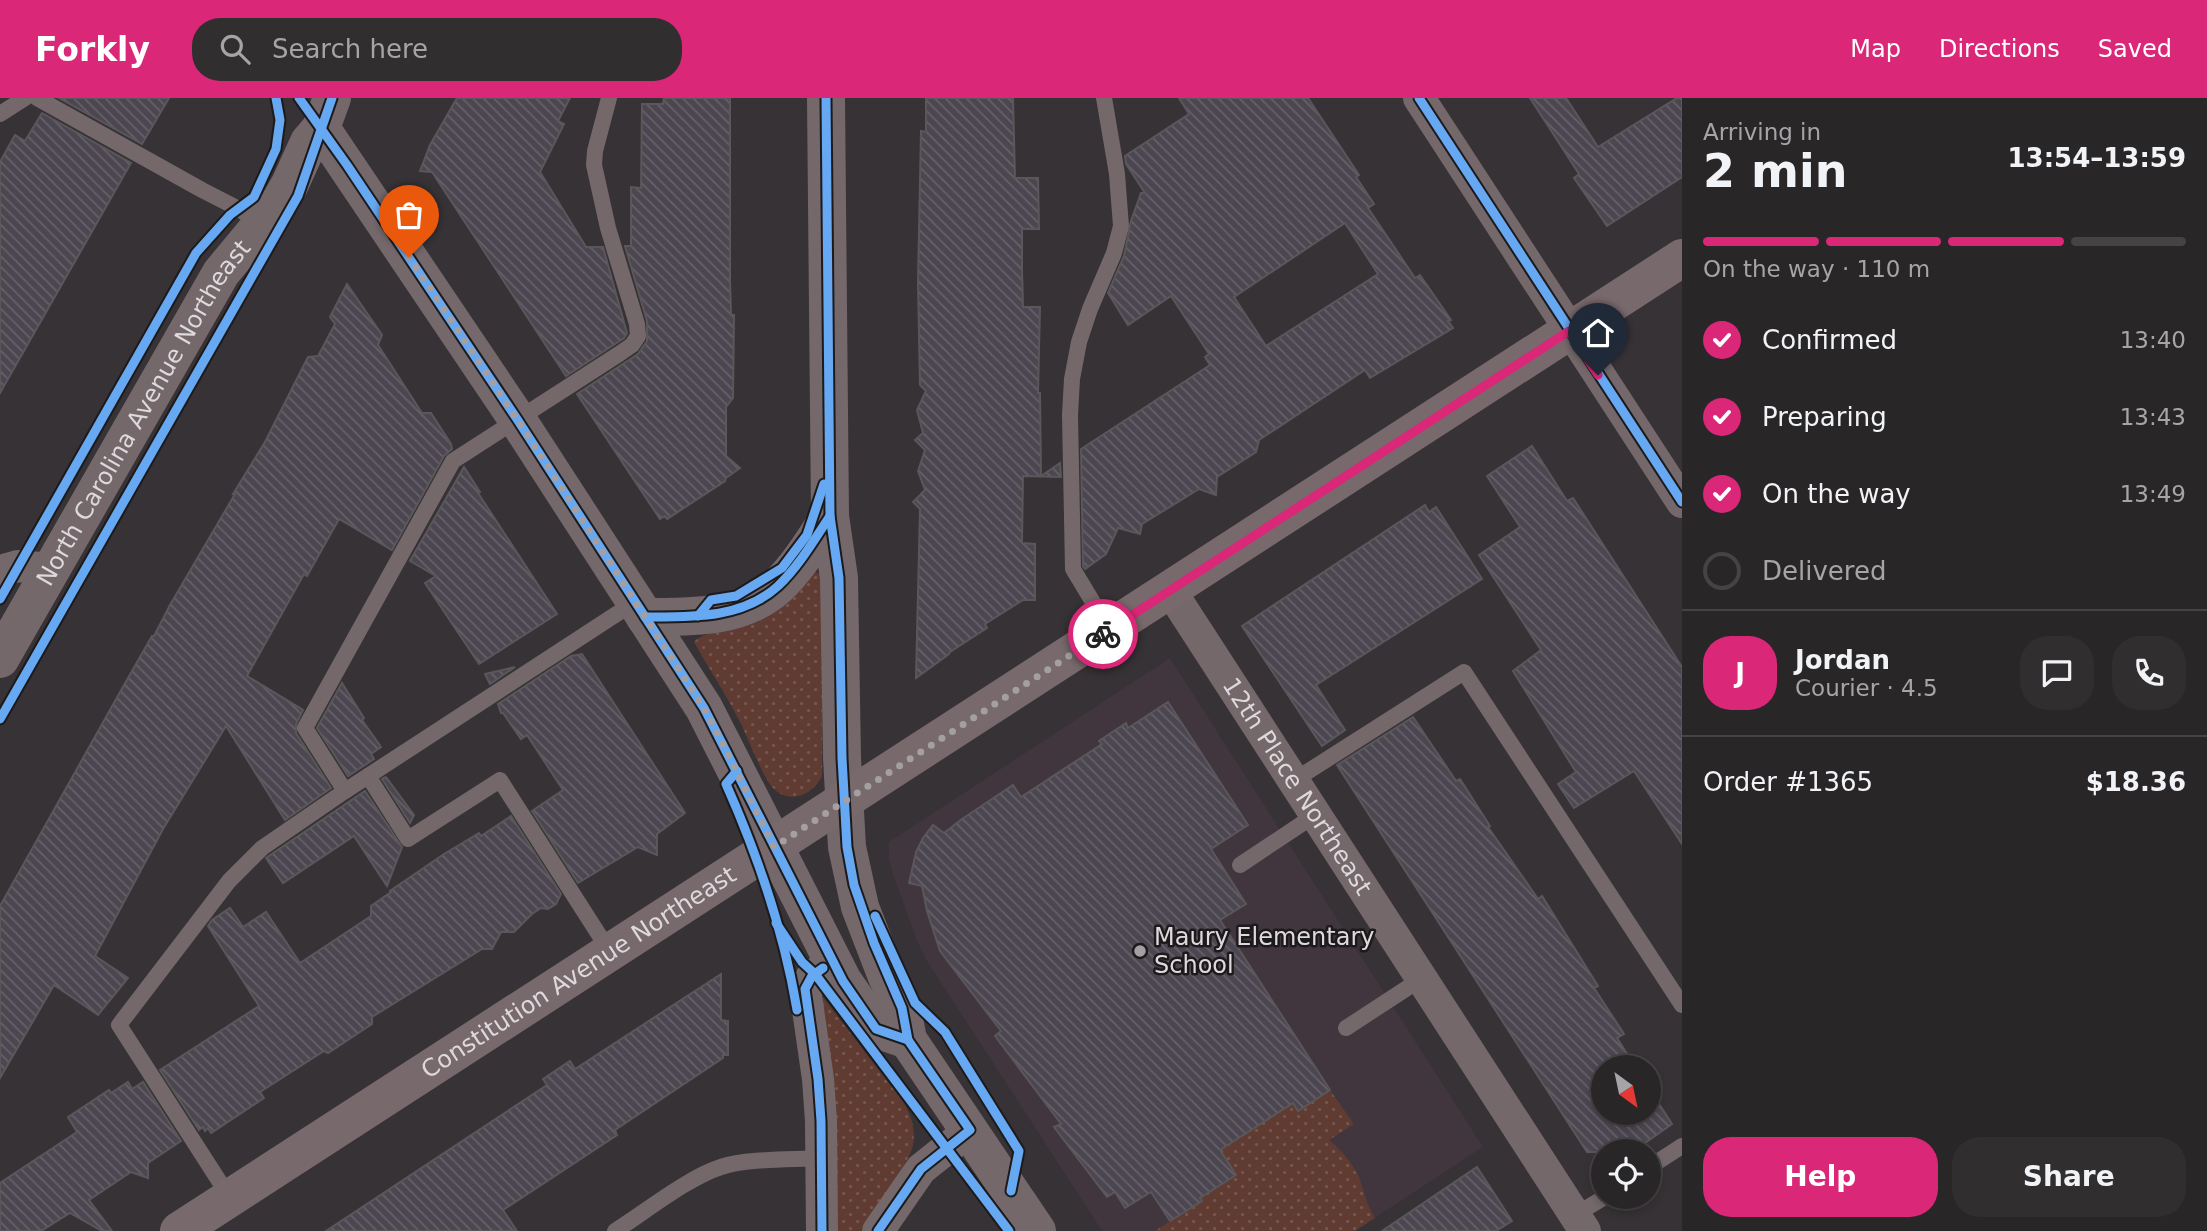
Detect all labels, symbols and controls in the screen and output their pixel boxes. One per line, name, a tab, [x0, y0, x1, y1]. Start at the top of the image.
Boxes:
search box	[192, 18, 682, 81]
text: Forkly	[35, 30, 150, 69]
icon: search	[216, 30, 254, 68]
text: Search here	[272, 34, 428, 64]
text: Map	[1850, 35, 1901, 63]
text: Directions	[1939, 35, 2060, 63]
text: Saved	[2098, 35, 2172, 63]
text: Arriving in	[1703, 119, 1821, 145]
text: 13:54–13:59	[2007, 143, 2186, 173]
text: 2 min	[1703, 144, 1847, 198]
pin	[379, 185, 439, 257]
icon: bag	[390, 196, 428, 234]
street label: North Carolina Avenue Northeast	[31, 234, 256, 591]
text: On the way · 110 m	[1703, 256, 1930, 282]
pin	[1568, 303, 1628, 375]
icon: home	[1579, 314, 1617, 352]
icon: check	[1703, 321, 1741, 359]
text: Confirmed	[1762, 325, 1897, 355]
text: 13:40	[2120, 327, 2186, 353]
icon: check	[1703, 398, 1741, 436]
text: Preparing	[1762, 402, 1887, 432]
text: 13:43	[2120, 404, 2186, 430]
icon: check	[1703, 475, 1741, 513]
text: On the way	[1762, 479, 1911, 509]
text: 13:49	[2120, 481, 2186, 507]
text: Delivered	[1762, 556, 1886, 586]
courier	[1068, 599, 1138, 669]
icon: bike	[1084, 615, 1122, 653]
button: chat	[2020, 636, 2094, 710]
button: phone	[2112, 636, 2186, 710]
text: Jordan	[1795, 645, 1890, 675]
text: J	[1735, 658, 1745, 688]
street label: 12th Place Northeast	[1217, 673, 1378, 900]
text: Courier · 4.5	[1795, 675, 1938, 701]
text: Order #1365	[1703, 767, 1873, 797]
text: $18.36	[2086, 767, 2186, 797]
street label: Constitution Avenue Northeast	[416, 860, 741, 1084]
place label: Maury Elementary School	[1154, 923, 1374, 979]
marker: Maury Elementary School	[1132, 943, 1148, 959]
north arrow	[1591, 1055, 1661, 1125]
map controls	[1591, 1055, 1661, 1209]
button: Help	[1703, 1137, 1938, 1217]
button: Share	[1952, 1137, 2186, 1217]
button: locate	[1591, 1139, 1661, 1209]

